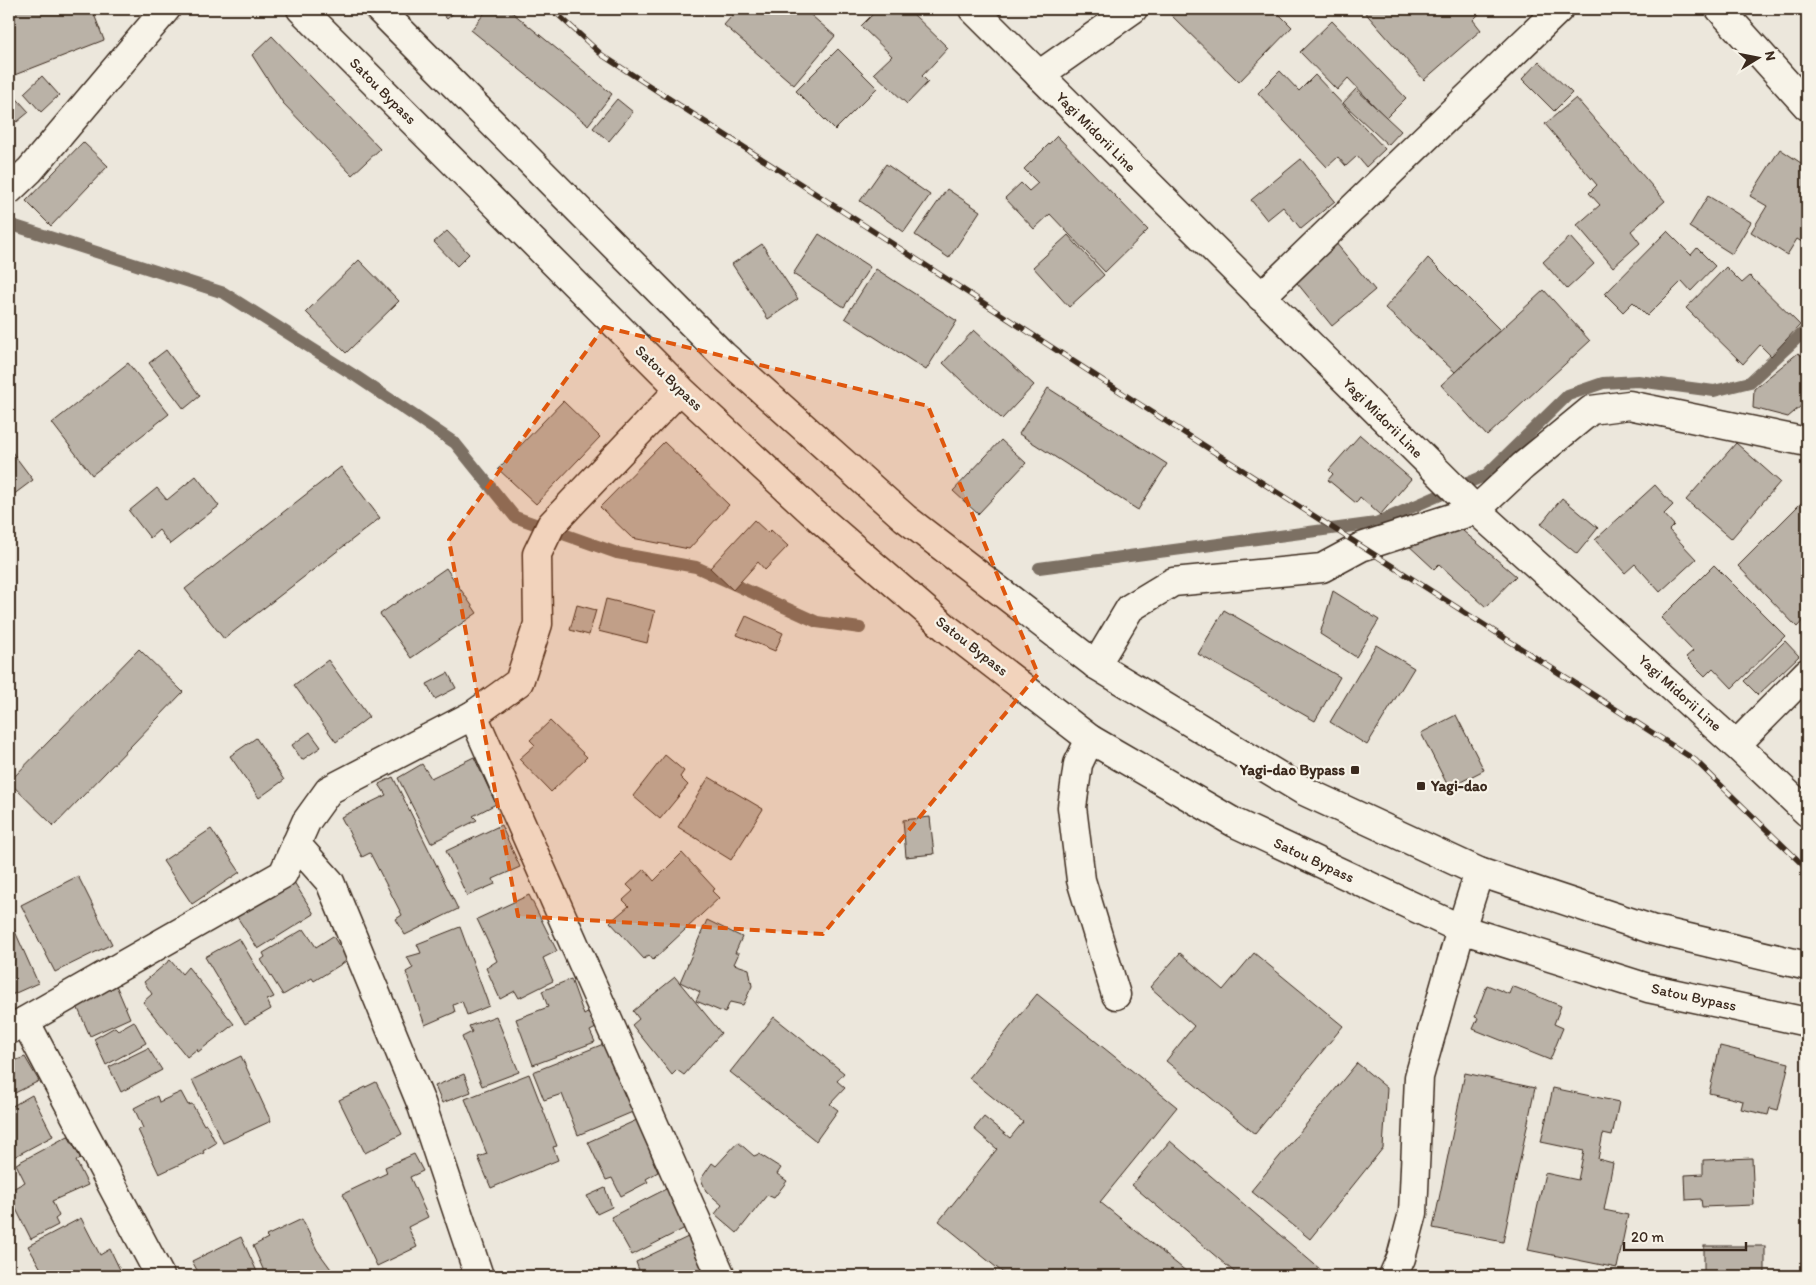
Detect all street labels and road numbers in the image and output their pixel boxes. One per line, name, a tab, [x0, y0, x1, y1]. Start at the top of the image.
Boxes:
street label: Satou Bypass	[346, 54, 420, 128]
street label: Yagi Midorii Line	[1052, 88, 1140, 176]
street label: Satou Bypass	[632, 341, 707, 415]
street label: Yagi Midorii Line	[1339, 374, 1427, 462]
street label: Satou Bypass	[932, 612, 1012, 680]
street label: Yagi Midorii Line	[1635, 651, 1725, 735]
street label: Satou Bypass	[1271, 834, 1357, 887]
street label: Satou Bypass	[1650, 979, 1739, 1015]

